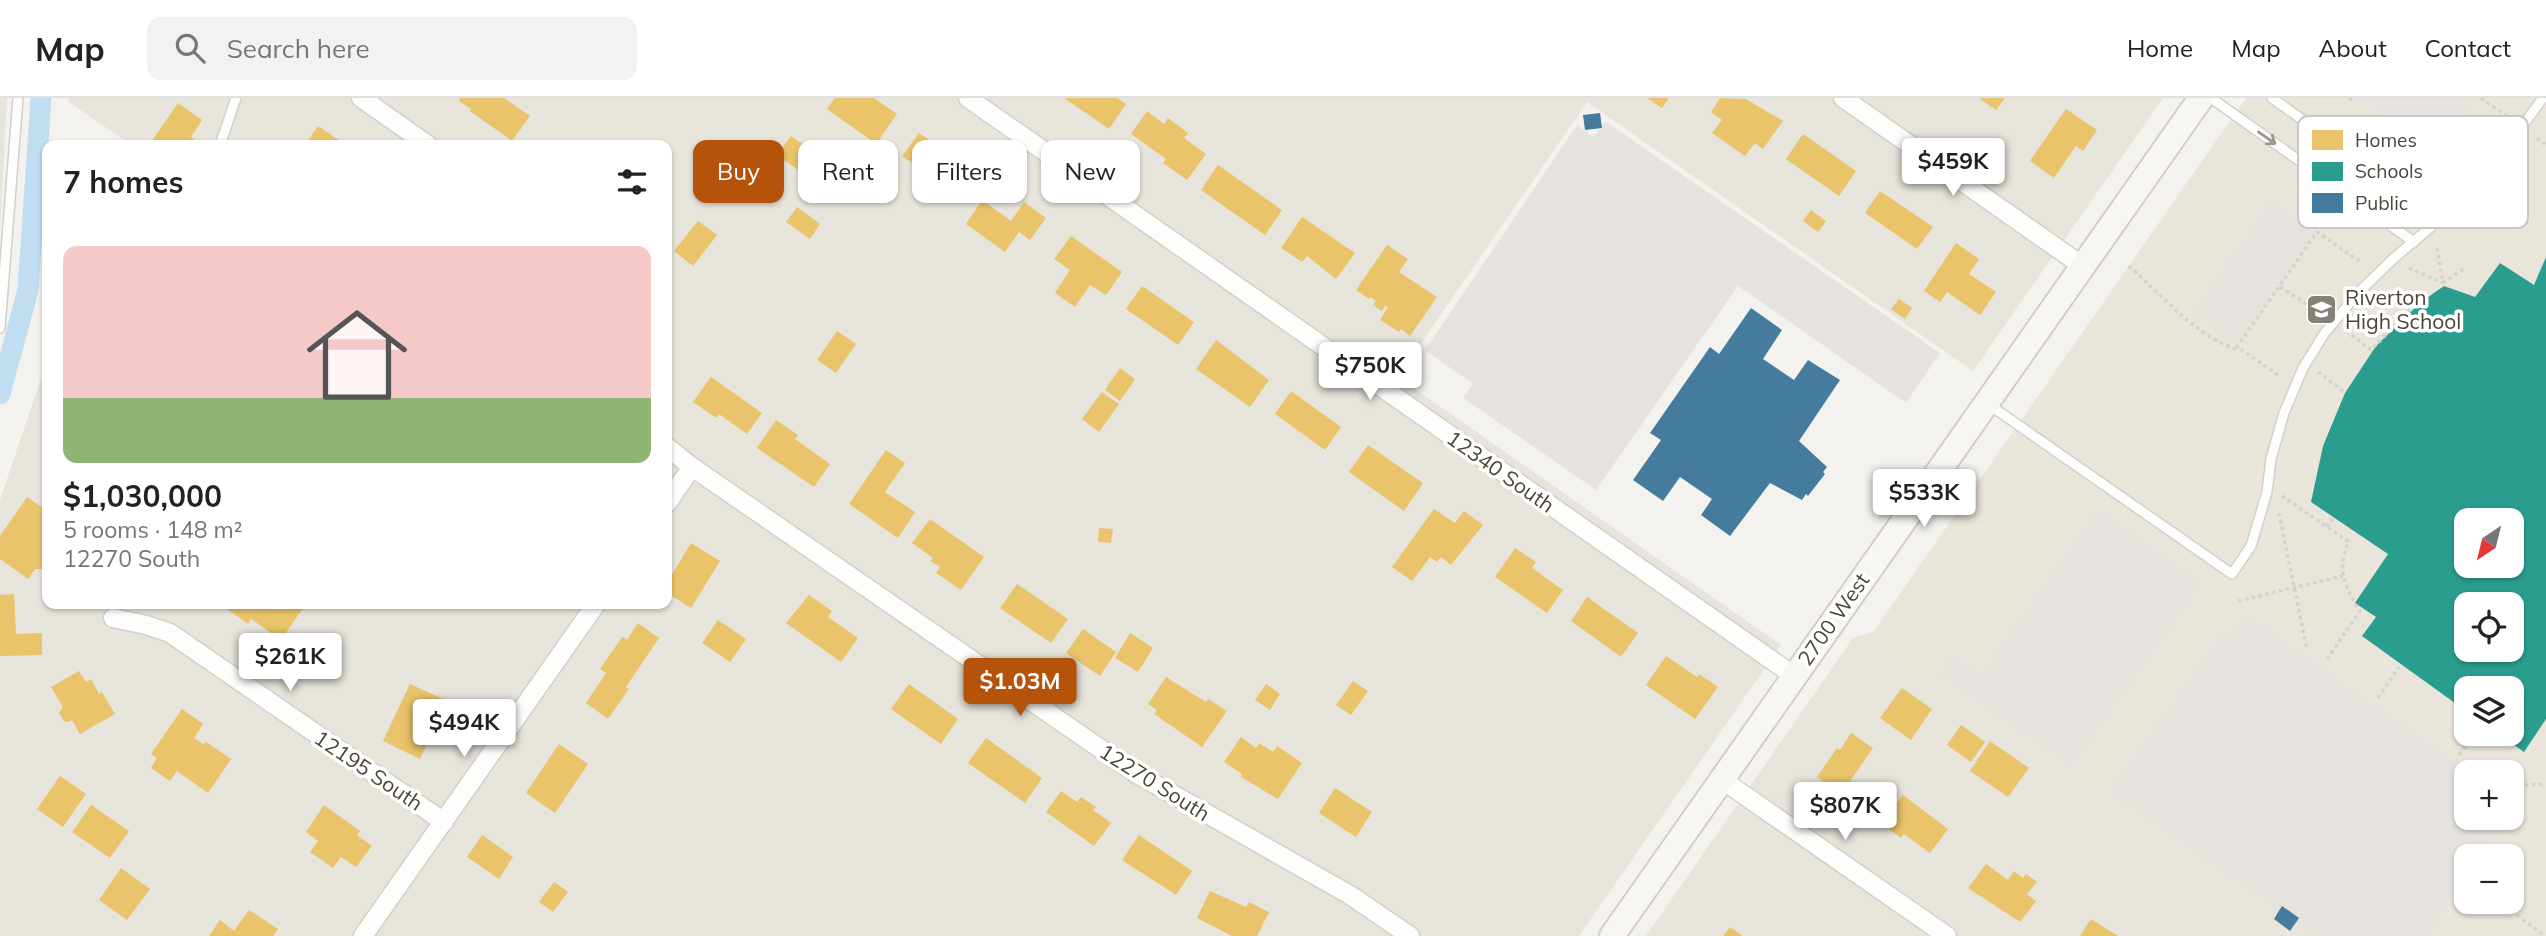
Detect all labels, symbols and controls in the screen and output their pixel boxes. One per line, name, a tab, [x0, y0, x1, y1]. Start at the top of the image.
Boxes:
search box	[147, 17, 637, 80]
text: Map	[35, 28, 105, 69]
icon: search	[171, 29, 209, 67]
text: Search here	[227, 32, 370, 65]
text: Home	[2127, 33, 2193, 63]
text: Map	[2231, 33, 2281, 63]
text: About	[2319, 33, 2387, 63]
text: Contact	[2425, 33, 2511, 63]
legend	[2298, 116, 2528, 228]
text: Homes	[2355, 128, 2417, 152]
one-way arrow	[2257, 130, 2276, 145]
pin: $459K	[1904, 139, 2002, 198]
chip: Buy	[693, 140, 784, 203]
chip: Rent	[798, 140, 898, 203]
chip: Filters	[912, 140, 1027, 203]
chip: New	[1041, 140, 1140, 203]
text: $459K	[1918, 146, 1988, 175]
text: Schools	[2355, 159, 2423, 183]
text: 7 homes	[63, 163, 184, 201]
icon: filters	[613, 163, 651, 201]
text: Public	[2355, 191, 2408, 215]
place label: Riverton High School	[2345, 284, 2461, 334]
icon: home	[294, 292, 420, 418]
school or university icon: Riverton High School	[2305, 292, 2339, 326]
pin: $750K	[1321, 342, 1419, 402]
text: $750K	[1335, 350, 1405, 379]
street label: 12340 South	[1442, 424, 1560, 518]
pin: $533K	[1875, 470, 1973, 529]
text: $1,030,000	[63, 477, 222, 515]
text: $533K	[1889, 477, 1959, 506]
north arrow	[2454, 508, 2524, 578]
map controls	[2454, 508, 2524, 914]
text: 5 rooms · 148 m²	[63, 515, 243, 544]
text: 12270 South	[63, 544, 200, 573]
street label: 2700 West	[1792, 568, 1874, 670]
button: locate	[2454, 592, 2524, 662]
pin: $261K	[241, 634, 339, 693]
text: $261K	[255, 641, 325, 670]
pin: $1.03M	[963, 658, 1077, 718]
text: $1.03M	[980, 666, 1060, 695]
button: layers	[2454, 676, 2524, 746]
pin: $494K	[415, 700, 513, 759]
text: $494K	[429, 707, 499, 736]
street label: 12195 South	[310, 724, 428, 816]
street label: 12270 South	[1095, 738, 1215, 826]
button: +	[2454, 760, 2524, 830]
pin: $807K	[1796, 782, 1894, 842]
text: $807K	[1810, 790, 1880, 819]
button: −	[2454, 844, 2524, 914]

